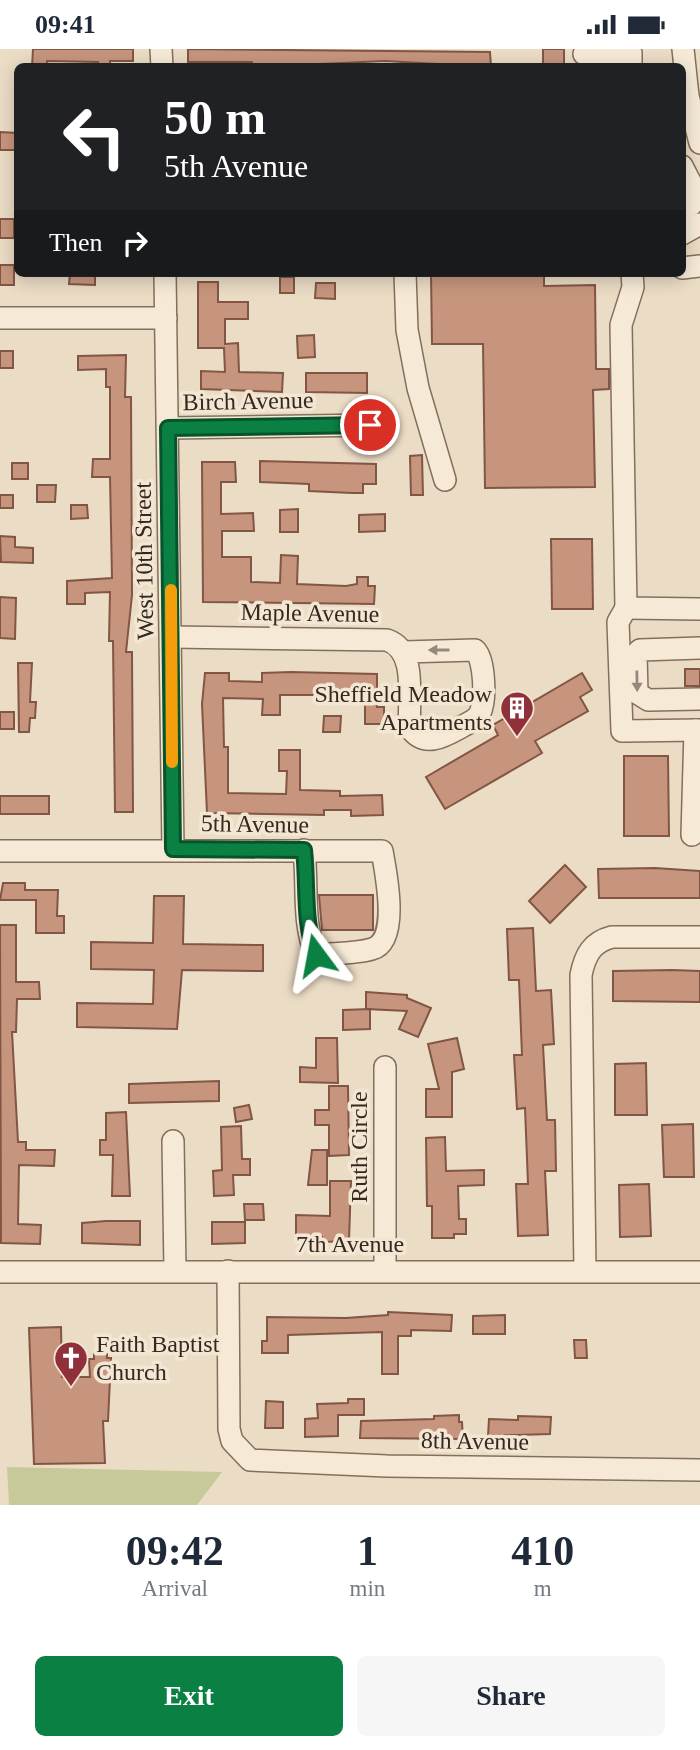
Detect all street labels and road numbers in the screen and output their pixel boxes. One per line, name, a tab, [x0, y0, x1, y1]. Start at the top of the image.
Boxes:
street label: Birch Avenue	[182, 387, 314, 415]
street label: West 10th Street	[130, 481, 158, 640]
street label: Maple Avenue	[240, 599, 380, 627]
street label: 5th Avenue	[201, 810, 309, 838]
street label: Ruth Circle	[346, 1091, 372, 1203]
street label: 7th Avenue	[296, 1231, 404, 1257]
street label: 8th Avenue	[421, 1427, 529, 1455]

